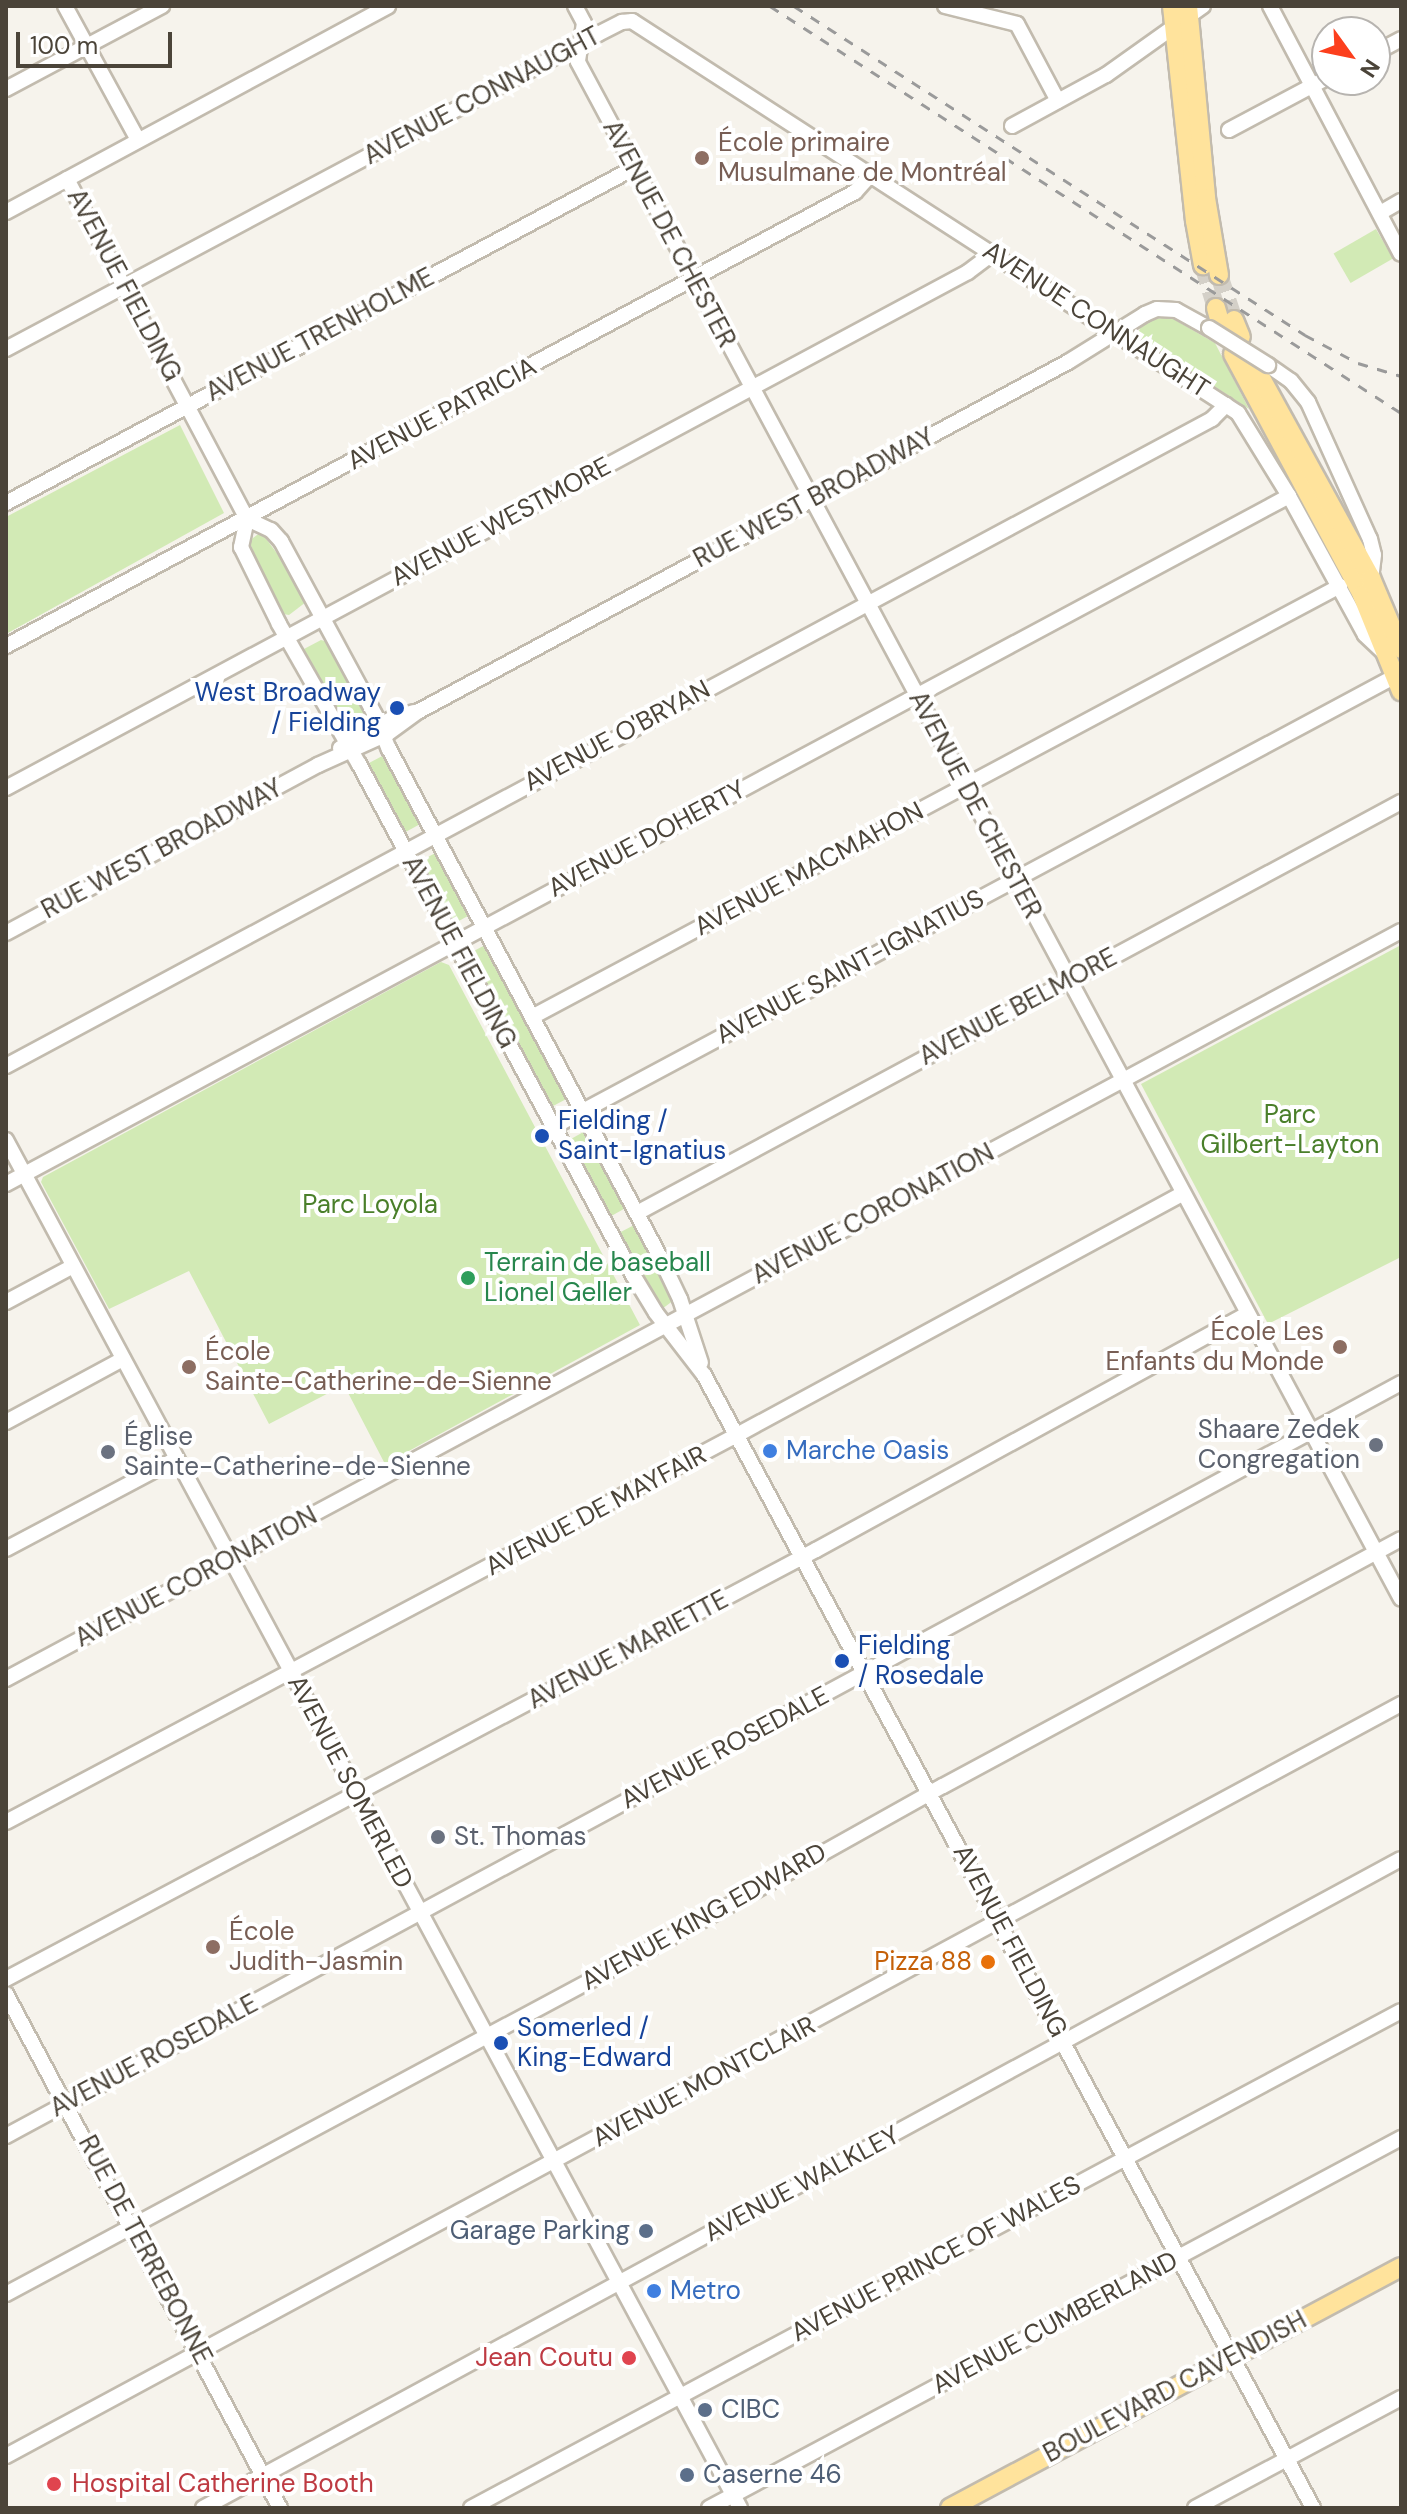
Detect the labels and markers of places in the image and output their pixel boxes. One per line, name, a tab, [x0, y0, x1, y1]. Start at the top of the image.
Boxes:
place label: École primaire Musulmane de Montréal	[718, 127, 1007, 188]
marker: École primaire Musulmane de Montréal	[693, 149, 711, 167]
place label: West Broadway / Fielding	[195, 677, 381, 738]
marker: West Broadway / Fielding	[388, 699, 406, 717]
place label: Fielding / Saint-Ignatius	[558, 1105, 726, 1166]
marker: Fielding / Saint-Ignatius	[533, 1127, 551, 1145]
place label: Terrain de baseball Lionel Geller	[484, 1247, 711, 1308]
marker: Terrain de baseball Lionel Geller	[459, 1269, 477, 1287]
place label: École Les Enfants du Monde	[1105, 1316, 1324, 1378]
place label: École Sainte-Catherine-de-Sienne	[205, 1336, 552, 1398]
marker: École Les Enfants du Monde	[1331, 1338, 1349, 1356]
marker: École Sainte-Catherine-de-Sienne	[180, 1358, 198, 1376]
place label: Shaare Zedek Congregation	[1198, 1414, 1360, 1476]
place label: Église Sainte-Catherine-de-Sienne	[124, 1421, 471, 1482]
place label: Marche Oasis	[786, 1435, 949, 1467]
marker: Shaare Zedek Congregation	[1367, 1436, 1385, 1454]
marker: Marche Oasis	[761, 1442, 779, 1460]
marker: Église Sainte-Catherine-de-Sienne	[99, 1443, 117, 1461]
place label: Fielding / Rosedale	[858, 1630, 984, 1692]
marker: Fielding / Rosedale	[833, 1652, 851, 1670]
place label: St. Thomas	[454, 1821, 587, 1853]
marker: St. Thomas	[429, 1828, 447, 1846]
place label: École Judith-Jasmin	[229, 1916, 403, 1978]
marker: École Judith-Jasmin	[204, 1938, 222, 1956]
place label: Pizza 88	[874, 1946, 972, 1978]
marker: Pizza 88	[979, 1953, 997, 1971]
place label: Somerled / King-Edward	[517, 2012, 672, 2074]
marker: Somerled / King-Edward	[492, 2034, 510, 2052]
place label: Garage Parking	[450, 2215, 630, 2247]
marker: Garage Parking	[637, 2222, 655, 2240]
place label: Metro	[670, 2275, 741, 2307]
marker: Metro	[645, 2282, 663, 2300]
place label: Jean Coutu	[475, 2342, 613, 2374]
marker: Jean Coutu	[620, 2349, 638, 2367]
place label: CIBC	[721, 2394, 780, 2426]
marker: CIBC	[696, 2401, 714, 2419]
place label: Caserne 46	[703, 2459, 842, 2491]
marker: Caserne 46	[678, 2466, 696, 2484]
place label: Hospital Catherine Booth	[72, 2468, 374, 2500]
marker: Hospital Catherine Booth	[43, 2473, 65, 2495]

